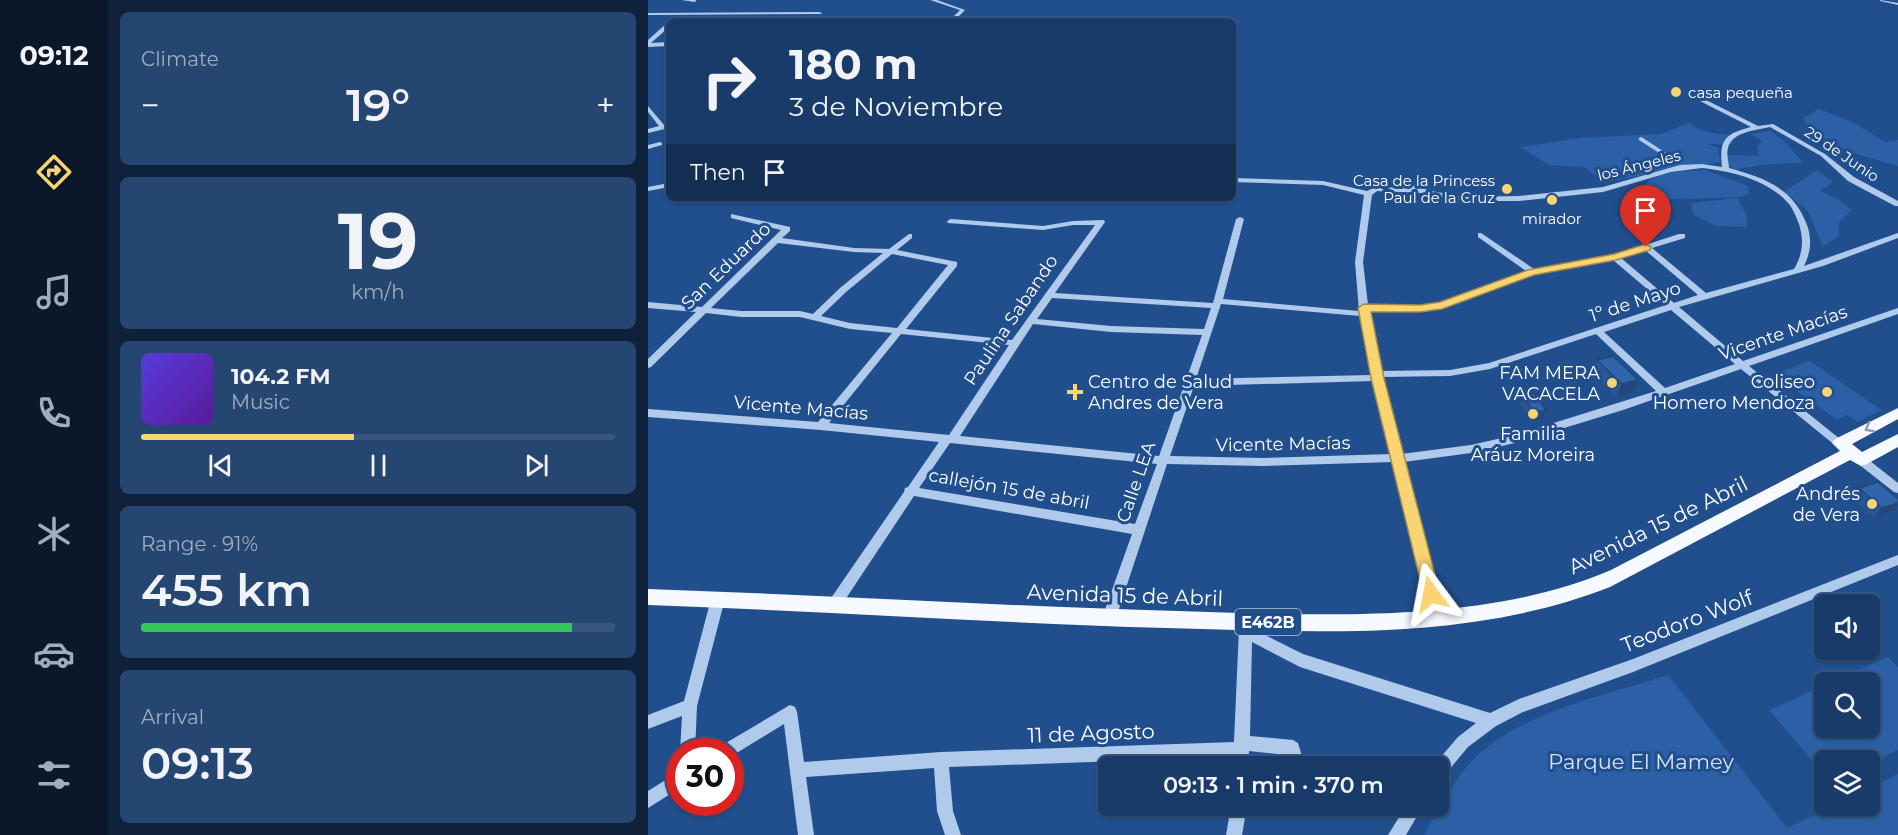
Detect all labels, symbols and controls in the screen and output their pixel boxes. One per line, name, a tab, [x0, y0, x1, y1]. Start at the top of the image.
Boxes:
text: 180 m	[789, 38, 918, 90]
text: 09:12	[19, 39, 89, 72]
icon: right	[690, 42, 768, 120]
text: Climate	[141, 47, 219, 71]
text: 19°	[346, 77, 410, 132]
place label: casa pequeña	[1688, 83, 1793, 102]
text: −	[141, 85, 160, 125]
text: +	[596, 85, 615, 125]
marker: casa pequeña	[1669, 85, 1683, 99]
text: 3 de Noviembre	[789, 90, 1003, 123]
street label: 29 de Junio	[1801, 122, 1883, 186]
street label: los Ángeles	[1595, 145, 1683, 185]
icon: directions	[33, 151, 75, 193]
icon: arrive	[758, 156, 791, 189]
text: Then	[690, 159, 746, 186]
place label: Casa de la Princess Paul de la Cruz	[1353, 171, 1495, 207]
marker: Casa de la Princess Paul de la Cruz	[1500, 182, 1514, 196]
pin	[1620, 185, 1671, 247]
text: 19	[338, 193, 418, 289]
marker: mirador	[1545, 193, 1559, 207]
icon: arrive	[1629, 194, 1662, 227]
place label: mirador	[1522, 209, 1582, 228]
street label: San Eduardo	[677, 218, 775, 314]
street label: Paulina Sabando	[959, 251, 1063, 389]
icon: music	[33, 271, 75, 313]
street label: 1º de Mayo	[1587, 277, 1683, 327]
text: km/h	[351, 280, 405, 304]
street label: Vicente Macías	[1716, 301, 1850, 365]
place label: FAM MERA VACACELA	[1499, 362, 1600, 405]
text: 104.2 FM	[231, 363, 330, 390]
place label: Centro de Salud Andres de Vera	[1088, 371, 1232, 414]
place label: Coliseo Homero Mendoza	[1653, 371, 1815, 414]
marker: FAM MERA VACACELA	[1605, 376, 1619, 390]
marker: Centro de Salud Andres de Vera	[1066, 383, 1084, 401]
marker: Coliseo Homero Mendoza	[1820, 385, 1834, 399]
text: Music	[231, 390, 290, 414]
street label: Vicente Macías	[733, 391, 869, 425]
icon: phone	[33, 392, 75, 434]
marker: Familia Aráuz Moreira	[1526, 407, 1540, 421]
one-way arrow	[1865, 421, 1876, 432]
place label: Familia Aráuz Moreira	[1471, 423, 1595, 466]
street label: Vicente Macías	[1215, 432, 1351, 456]
street label: Calle LEA	[1112, 439, 1160, 525]
icon: previous	[204, 449, 237, 482]
icon: pause	[362, 449, 395, 482]
icon: next	[520, 449, 553, 482]
street label: callejón 15 de abril	[927, 464, 1091, 514]
street label: Avenida 15 de Abril	[1564, 471, 1752, 579]
place label: Andrés de Vera	[1793, 483, 1860, 526]
marker: Andrés de Vera	[1865, 497, 1879, 511]
icon: climate	[33, 513, 75, 555]
text: Range · 91%	[141, 532, 258, 556]
text: 455 km	[141, 562, 312, 617]
position arrow	[1399, 562, 1463, 626]
street label: Avenida 15 de Abril	[1026, 579, 1224, 611]
street label: Teodoro Wolf	[1618, 584, 1757, 658]
map controls	[1814, 594, 1880, 816]
button: sound	[1814, 594, 1880, 660]
road number: E462B	[1235, 609, 1301, 635]
icon: car	[33, 633, 75, 675]
button: search	[1814, 672, 1880, 738]
text: Arrival	[141, 705, 204, 729]
street label: 11 de Agosto	[1027, 718, 1155, 748]
text: 09:13	[141, 735, 254, 790]
speed limit sign: 30	[666, 738, 744, 816]
park label: Parque El Mamey	[1548, 749, 1734, 774]
button: layers	[1814, 750, 1880, 816]
icon: filters	[33, 754, 75, 796]
text: 09:13 · 1 min · 370 m	[1163, 772, 1384, 799]

